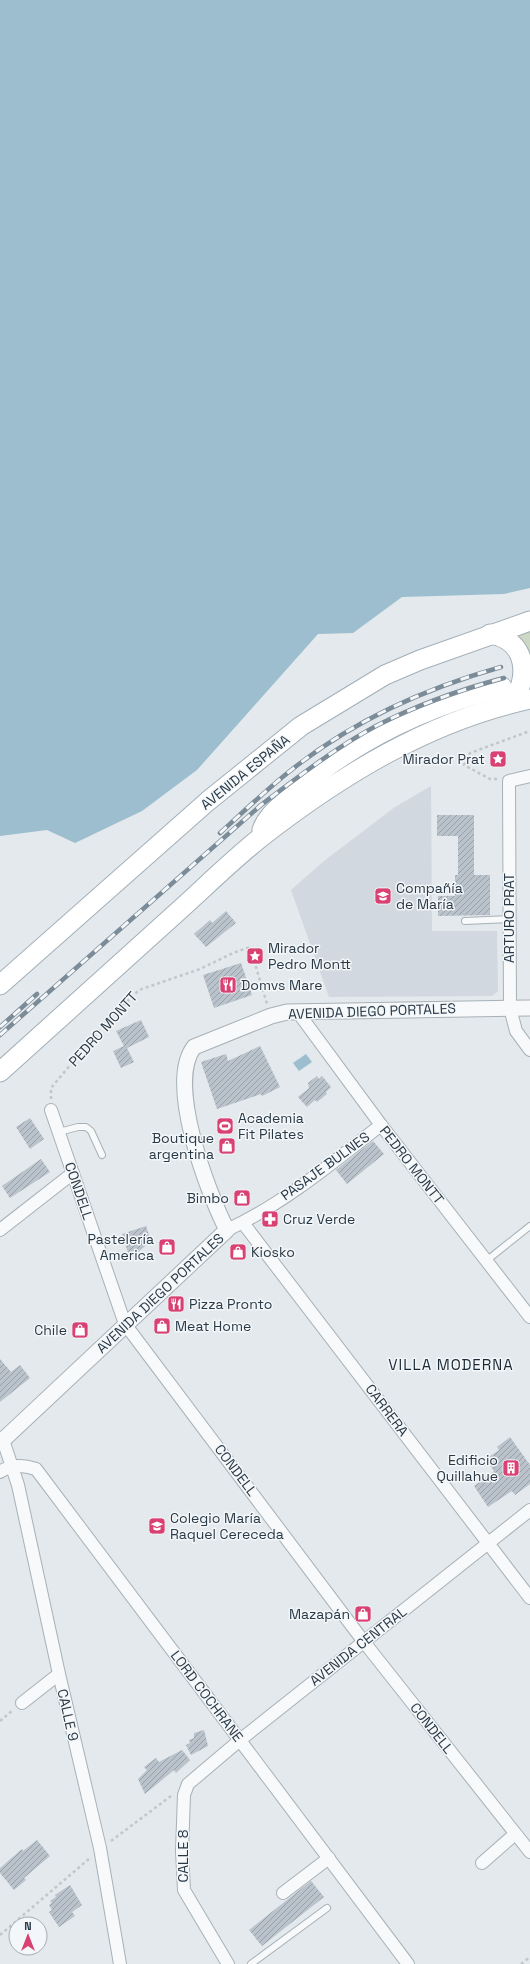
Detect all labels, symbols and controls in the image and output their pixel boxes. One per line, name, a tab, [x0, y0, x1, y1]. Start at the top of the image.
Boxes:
street label: AVENIDA ESPAÑA	[197, 730, 293, 814]
place icon: Mirador Prat	[488, 749, 508, 769]
place label: Mirador Prat	[403, 750, 485, 768]
street label: ARTURO PRAT	[500, 873, 518, 963]
place label: Compañía de María	[396, 879, 463, 913]
school or university icon: Compañía de María	[373, 886, 393, 906]
place label: Mirador Pedro Montt	[268, 939, 351, 973]
place icon: Mirador Pedro Montt	[245, 946, 265, 966]
restaurant icon: Domvs Mare	[218, 975, 238, 995]
place label: Domvs Mare	[241, 976, 323, 994]
street label: PEDRO MONTT	[65, 988, 141, 1070]
street label: AVENIDA DIEGO PORTALES	[288, 999, 456, 1023]
place label: Academia Fit Pilates	[238, 1109, 304, 1143]
sports icon: Academia Fit Pilates	[215, 1116, 235, 1136]
street label: PEDRO MONTT	[376, 1122, 448, 1208]
street label: PASAJE BULNES	[277, 1128, 373, 1204]
place label: Boutique argentina	[149, 1129, 214, 1163]
shop icon: Boutique argentina	[217, 1136, 237, 1156]
street label: CONDELL	[61, 1160, 97, 1223]
shop icon: Bimbo	[232, 1188, 252, 1208]
place label: Bimbo	[187, 1189, 229, 1207]
pharmacy icon: Cruz Verde	[260, 1209, 280, 1229]
place label: Cruz Verde	[283, 1210, 355, 1228]
street label: AVENIDA DIEGO PORTALES	[92, 1229, 228, 1357]
place label: Pastelería America	[88, 1230, 154, 1264]
shop icon: Pastelería America	[157, 1237, 177, 1257]
shop icon: Kiosko	[228, 1242, 248, 1262]
place label: Kiosko	[251, 1243, 295, 1261]
restaurant icon: Pizza Pronto	[166, 1294, 186, 1314]
place label: Pizza Pronto	[189, 1295, 272, 1313]
shop icon: Meat Home	[152, 1316, 172, 1336]
place label: Meat Home	[175, 1317, 251, 1335]
shop icon: Chile	[70, 1320, 90, 1340]
place label: Chile	[34, 1321, 67, 1339]
district label: VILLA MODERNA	[388, 1355, 514, 1374]
street label: CARRERA	[361, 1380, 413, 1440]
street label: CONDELL	[211, 1441, 261, 1500]
place label: Edificio Quillahue	[436, 1451, 498, 1485]
building icon: Edificio Quillahue	[501, 1458, 521, 1478]
place label: Colegio María Raquel Cereceda	[170, 1509, 284, 1543]
school or university icon: Colegio María Raquel Cereceda	[147, 1516, 167, 1536]
street label: AVENIDA CENTRAL	[306, 1602, 410, 1690]
shop icon: Mazapán	[353, 1604, 373, 1624]
place label: Mazapán	[289, 1605, 350, 1623]
street label: LORD COCHRANE	[167, 1647, 247, 1745]
street label: CALLE 9	[53, 1687, 83, 1743]
street label: CONDELL	[406, 1699, 458, 1757]
street label: CALLE 8	[174, 1829, 192, 1883]
north arrow	[8, 1916, 48, 1956]
text: N	[24, 1919, 32, 1933]

